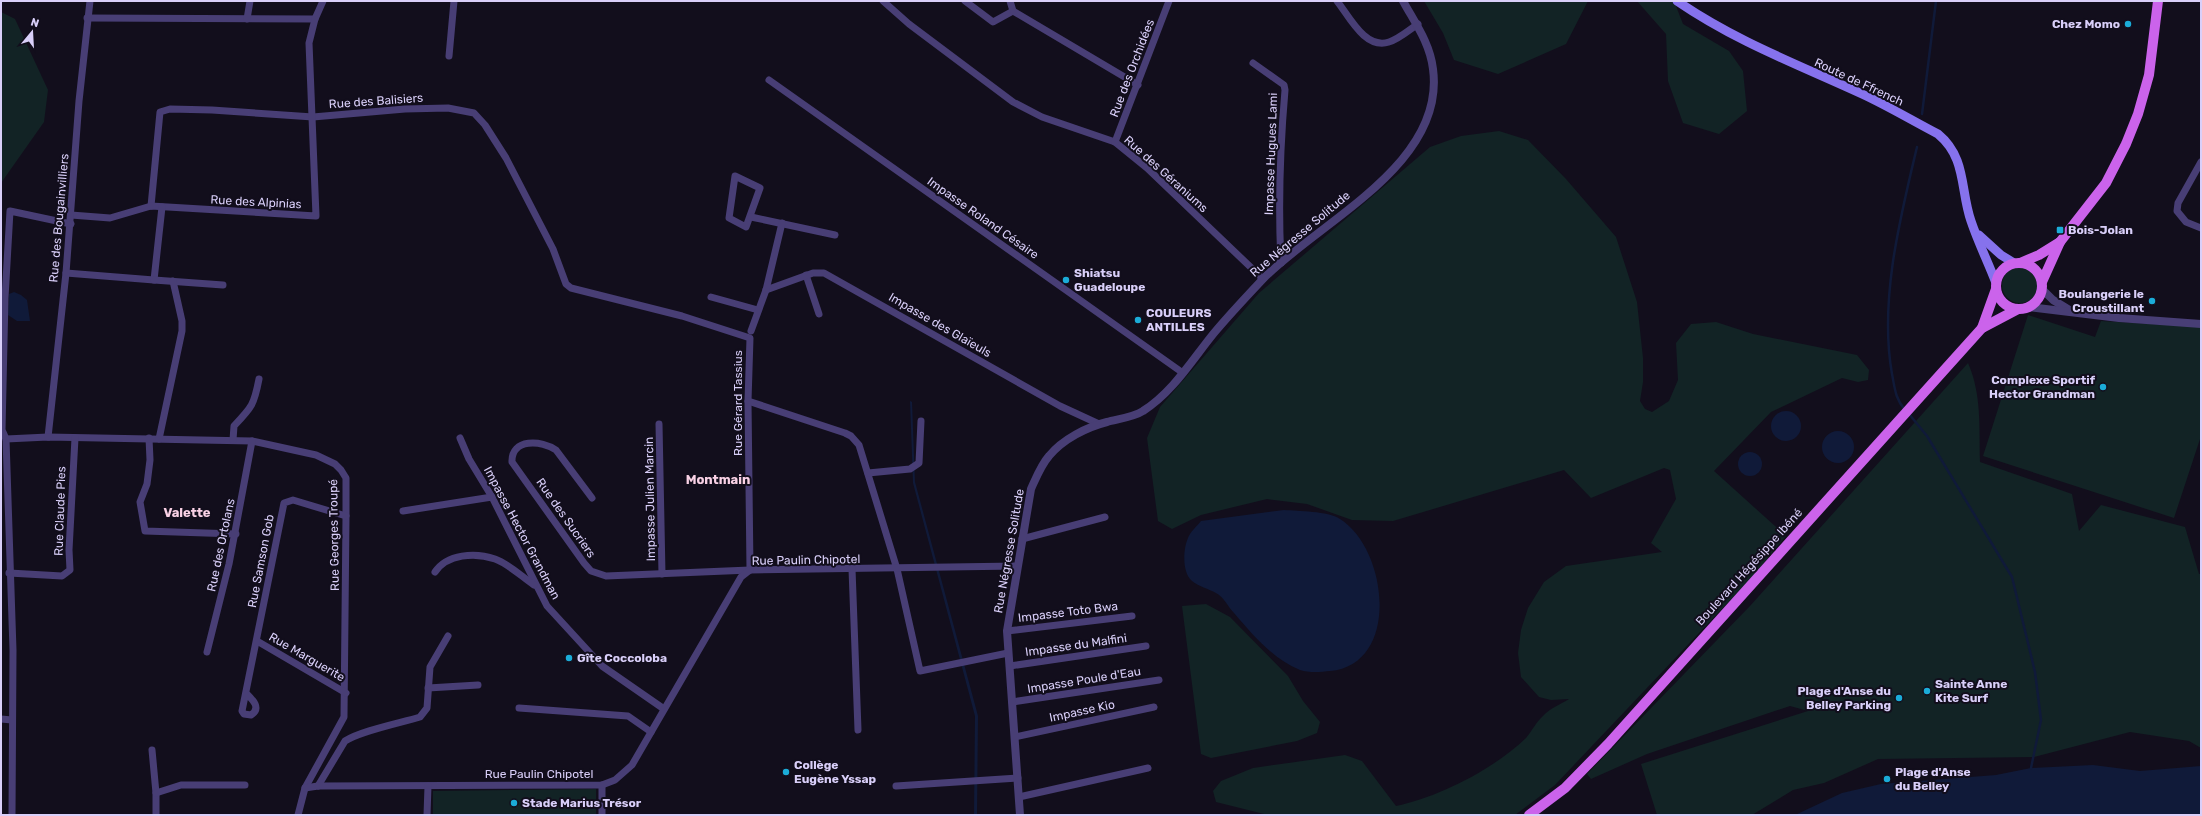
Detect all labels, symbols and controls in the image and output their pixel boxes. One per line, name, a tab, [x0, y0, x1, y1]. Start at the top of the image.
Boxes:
north arrow	[12, 12, 52, 52]
text: N	[29, 16, 41, 30]
street label: Rue des Orchidées	[1107, 17, 1157, 119]
place label: Chez Momo	[2052, 17, 2120, 31]
marker: Chez Momo	[2123, 19, 2133, 29]
street label: Route de Ffrench	[1812, 55, 1906, 109]
street label: Rue des Balisiers	[328, 91, 424, 111]
street label: Impasse Hugues Lami	[1262, 92, 1280, 215]
street label: Rue des Géraniums	[1121, 133, 1211, 215]
street label: Rue des Bougainvilliers	[46, 153, 72, 283]
street label: Impasse Roland Césaire	[925, 174, 1042, 262]
street label: Rue Négresse Solitude	[1247, 188, 1353, 280]
street label: Rue des Alpinias	[210, 193, 302, 211]
place label: Bois-Jolan	[2068, 223, 2133, 237]
marker: Bois-Jolan	[2055, 225, 2065, 235]
place label: Shiatsu Guadeloupe	[1074, 266, 1145, 294]
marker: Shiatsu Guadeloupe	[1061, 275, 1071, 285]
place label: Boulangerie le Croustillant	[2058, 287, 2144, 315]
street label: Impasse des Glaïeuls	[886, 290, 994, 360]
marker: Boulangerie le Croustillant	[2147, 296, 2157, 306]
place label: COULEURS ANTILLES	[1146, 306, 1211, 334]
marker: COULEURS ANTILLES	[1133, 315, 1143, 325]
street label: Rue Gérard Tassius	[731, 350, 745, 456]
place label: Complexe Sportif Hector Grandman	[1989, 373, 2096, 401]
marker: Complexe Sportif Hector Grandman	[2098, 382, 2108, 392]
street label: Impasse Julien Marcin	[642, 437, 658, 561]
street label: Impasse Hector Grandman	[481, 464, 563, 602]
street label: Rue Claude Pies	[51, 466, 69, 556]
district label: Montmain	[686, 472, 750, 487]
street label: Rue des Sucriers	[533, 476, 599, 560]
street label: Rue Georges Troupé	[326, 479, 342, 591]
street label: Rue Négresse Solitude	[991, 487, 1027, 614]
street label: Rue des Ortolans	[204, 497, 238, 593]
district label: Valette	[163, 505, 211, 520]
street label: Boulevard Hégésippe Ibéné	[1693, 505, 1805, 628]
street label: Rue Samson Gob	[245, 513, 277, 609]
street label: Rue Paulin Chipotel	[752, 552, 861, 568]
street label: Impasse Toto Bwa	[1017, 599, 1119, 625]
street label: Rue Marguerite	[267, 630, 348, 685]
street label: Impasse du Malfini	[1024, 631, 1128, 659]
place label: Gîte Coccoloba	[577, 651, 667, 665]
marker: Gîte Coccoloba	[564, 653, 574, 663]
street label: Impasse Poule d'Eau	[1026, 664, 1142, 696]
place label: Sainte Anne Kite Surf	[1935, 677, 2007, 705]
place label: Plage d'Anse du Belley Parking	[1797, 684, 1891, 712]
marker: Sainte Anne Kite Surf	[1922, 686, 1932, 696]
marker: Plage d'Anse du Belley Parking	[1894, 693, 1904, 703]
street label: Impasse Kio	[1048, 697, 1116, 725]
place label: Collège Eugène Yssap	[794, 758, 877, 786]
place label: Plage d'Anse du Belley	[1895, 765, 1971, 793]
street label: Rue Paulin Chipotel	[485, 767, 593, 781]
marker: Collège Eugène Yssap	[781, 767, 791, 777]
marker: Plage d'Anse du Belley	[1882, 774, 1892, 784]
place label: Stade Marius Trésor	[522, 796, 642, 810]
marker: Stade Marius Trésor	[509, 798, 519, 808]

